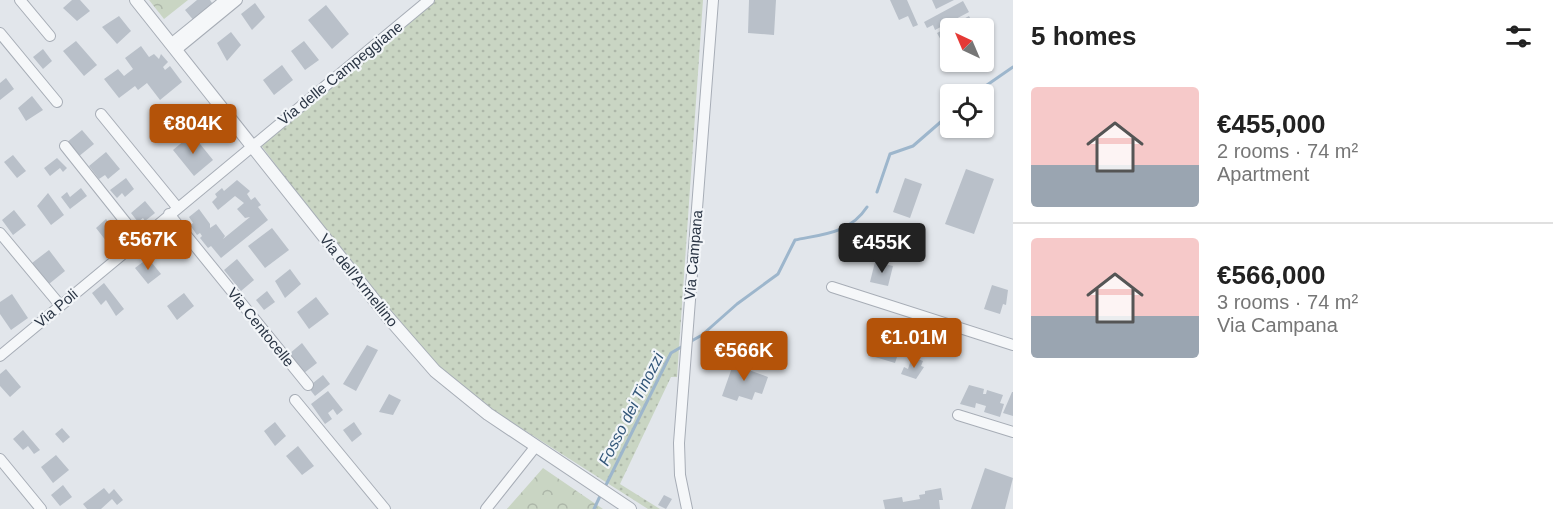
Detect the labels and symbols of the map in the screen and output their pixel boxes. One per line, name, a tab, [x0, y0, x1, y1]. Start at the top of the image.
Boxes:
street label: Via delle Campeggiane	[274, 18, 406, 128]
north arrow	[940, 18, 994, 72]
pin: €804K	[151, 104, 235, 155]
street label: Via Campana	[681, 208, 705, 301]
pin: €567K	[106, 220, 190, 271]
pin: €455K	[840, 223, 924, 274]
street label: Via dell'Armellino	[316, 230, 402, 330]
street label: Via Centocelle	[224, 284, 298, 370]
street label: Via Poli	[31, 285, 81, 331]
pin: €1.01M	[865, 318, 963, 369]
pin: €566K	[702, 331, 786, 382]
water label: Fosso dei Tinozzi	[595, 349, 667, 468]

